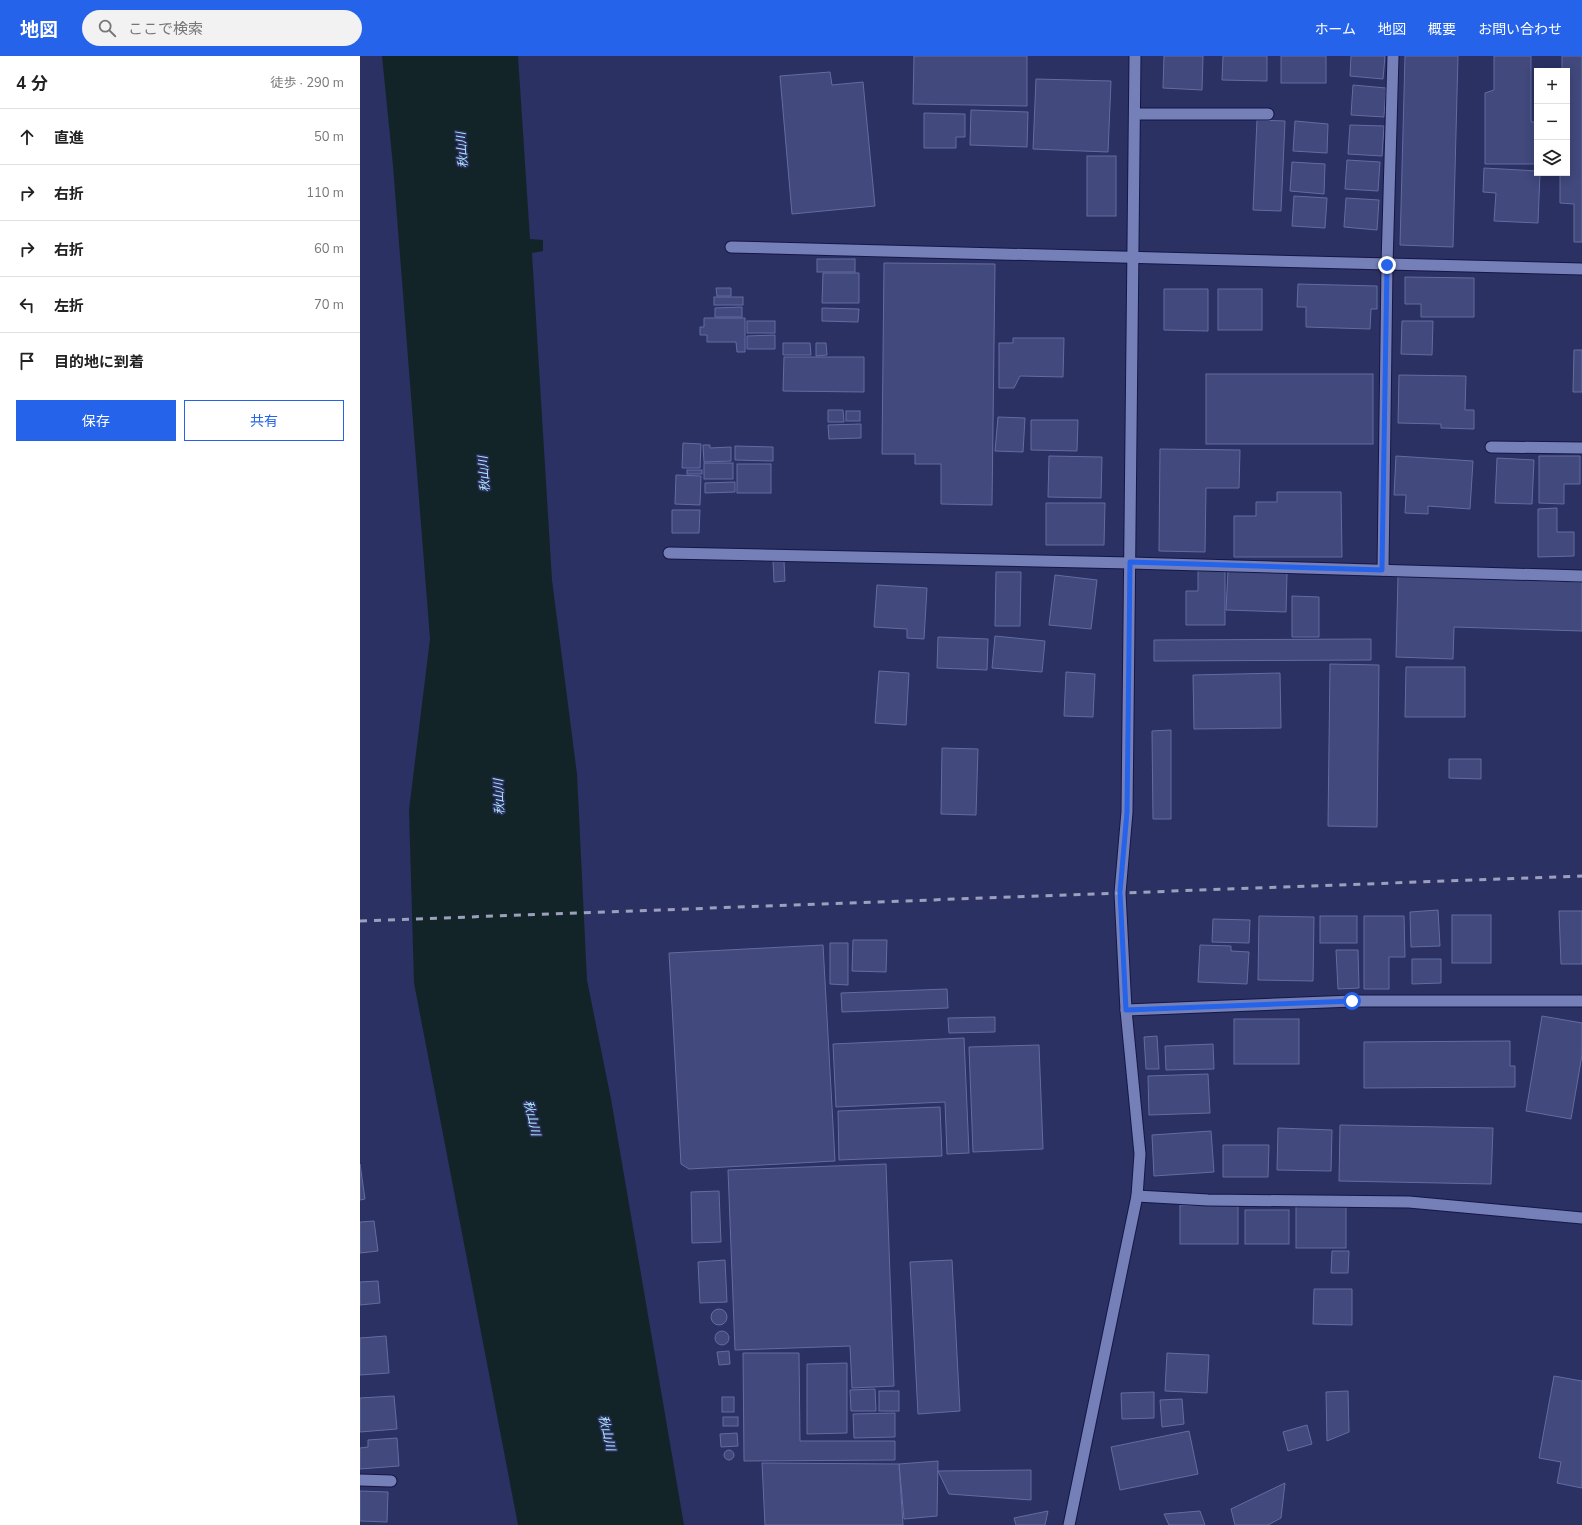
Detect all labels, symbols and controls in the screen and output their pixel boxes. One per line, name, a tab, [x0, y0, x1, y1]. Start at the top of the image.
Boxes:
search box	[82, 10, 362, 46]
text: 地図	[20, 17, 58, 43]
icon: search	[96, 17, 118, 39]
text: ここで検索	[128, 19, 203, 39]
text: ホーム	[1314, 20, 1356, 39]
text: 地図	[1378, 20, 1406, 39]
text: 概要	[1428, 20, 1456, 39]
text: お問い合わせ	[1478, 20, 1562, 39]
map controls	[1534, 68, 1570, 176]
button: +	[1534, 68, 1570, 104]
text: 4 分	[16, 72, 48, 95]
text: 徒歩 · 290 m	[270, 74, 344, 92]
button: −	[1534, 104, 1570, 140]
icon: ahead	[16, 126, 38, 148]
text: 直進	[54, 128, 84, 148]
text: 50 m	[314, 128, 344, 146]
water label: 秋山川	[453, 129, 471, 169]
button: layers	[1534, 140, 1570, 176]
icon: right	[16, 182, 38, 204]
text: 右折	[54, 184, 84, 204]
text: 110 m	[306, 184, 344, 202]
icon: right	[16, 238, 38, 260]
text: 右折	[54, 240, 84, 260]
text: 60 m	[314, 240, 344, 258]
route end	[1378, 256, 1396, 274]
icon: left	[16, 294, 38, 316]
text: 左折	[54, 296, 84, 316]
text: 70 m	[314, 296, 344, 314]
icon: arrive	[16, 350, 38, 372]
text: 目的地に到着	[54, 352, 144, 372]
button: 保存	[16, 400, 176, 441]
button: 共有	[184, 400, 344, 441]
water label: 秋山川	[475, 453, 493, 493]
water label: 秋山川	[490, 777, 508, 815]
route start	[1343, 992, 1361, 1010]
water label: 秋山川	[520, 1099, 544, 1139]
water label: 秋山川	[595, 1414, 619, 1454]

